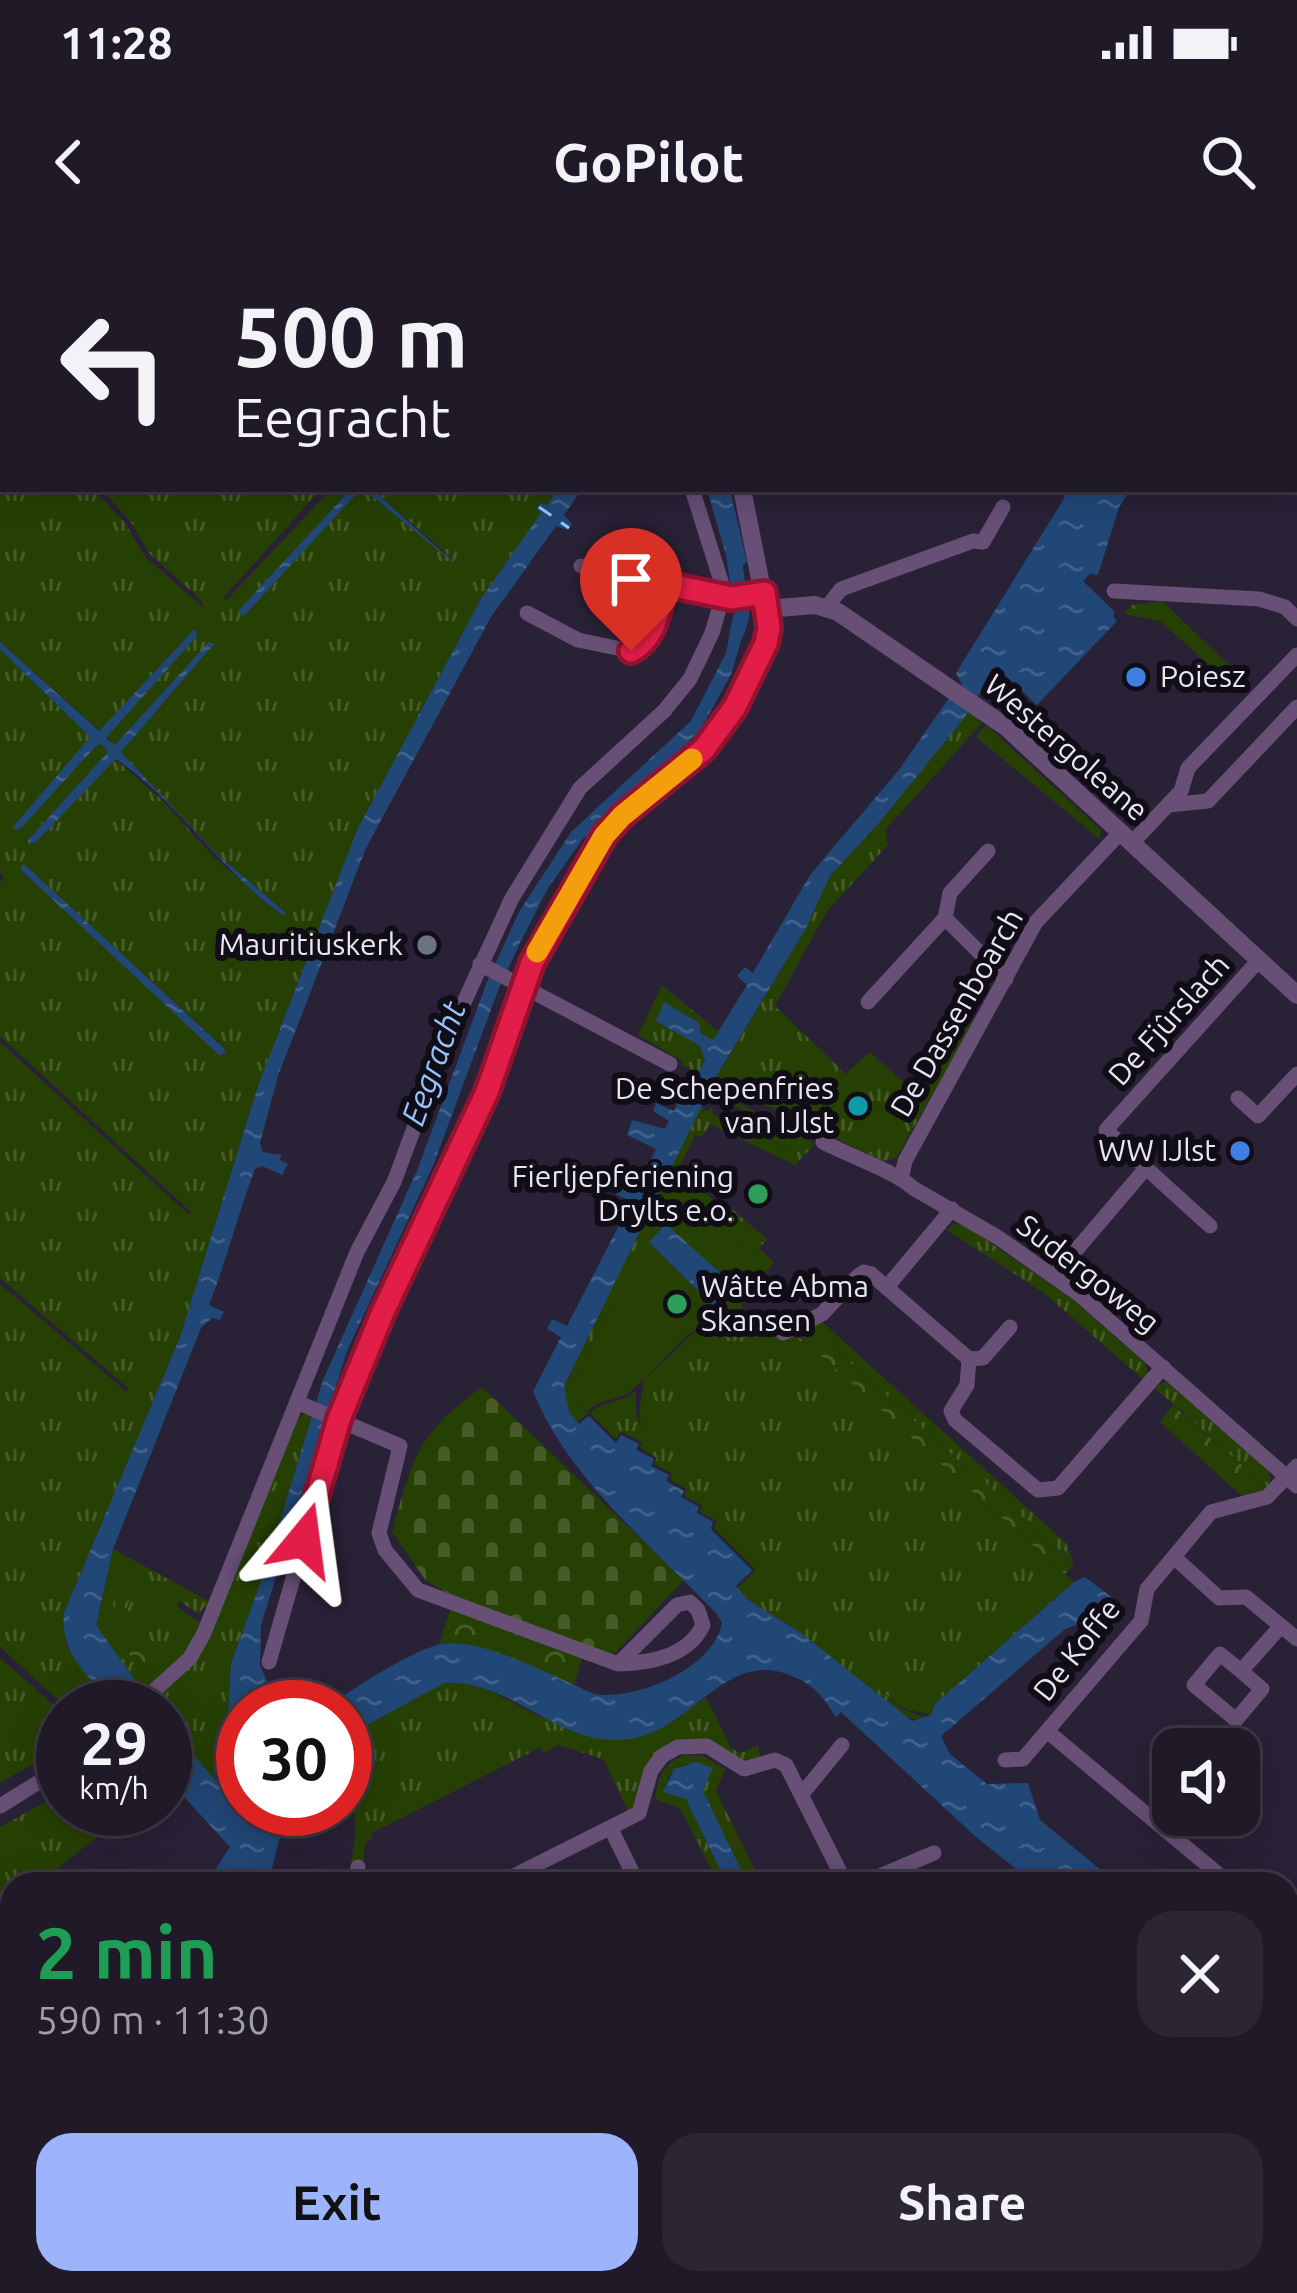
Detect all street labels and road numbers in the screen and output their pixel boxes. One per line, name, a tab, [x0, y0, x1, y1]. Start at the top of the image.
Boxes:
street label: Westergoleane	[978, 667, 1155, 827]
street label: De Dassenboarch	[883, 903, 1029, 1122]
street label: De Fjûrslach	[1101, 947, 1236, 1092]
street label: Sudergoweg	[1011, 1207, 1166, 1339]
street label: De Koffe	[1026, 1592, 1126, 1707]

